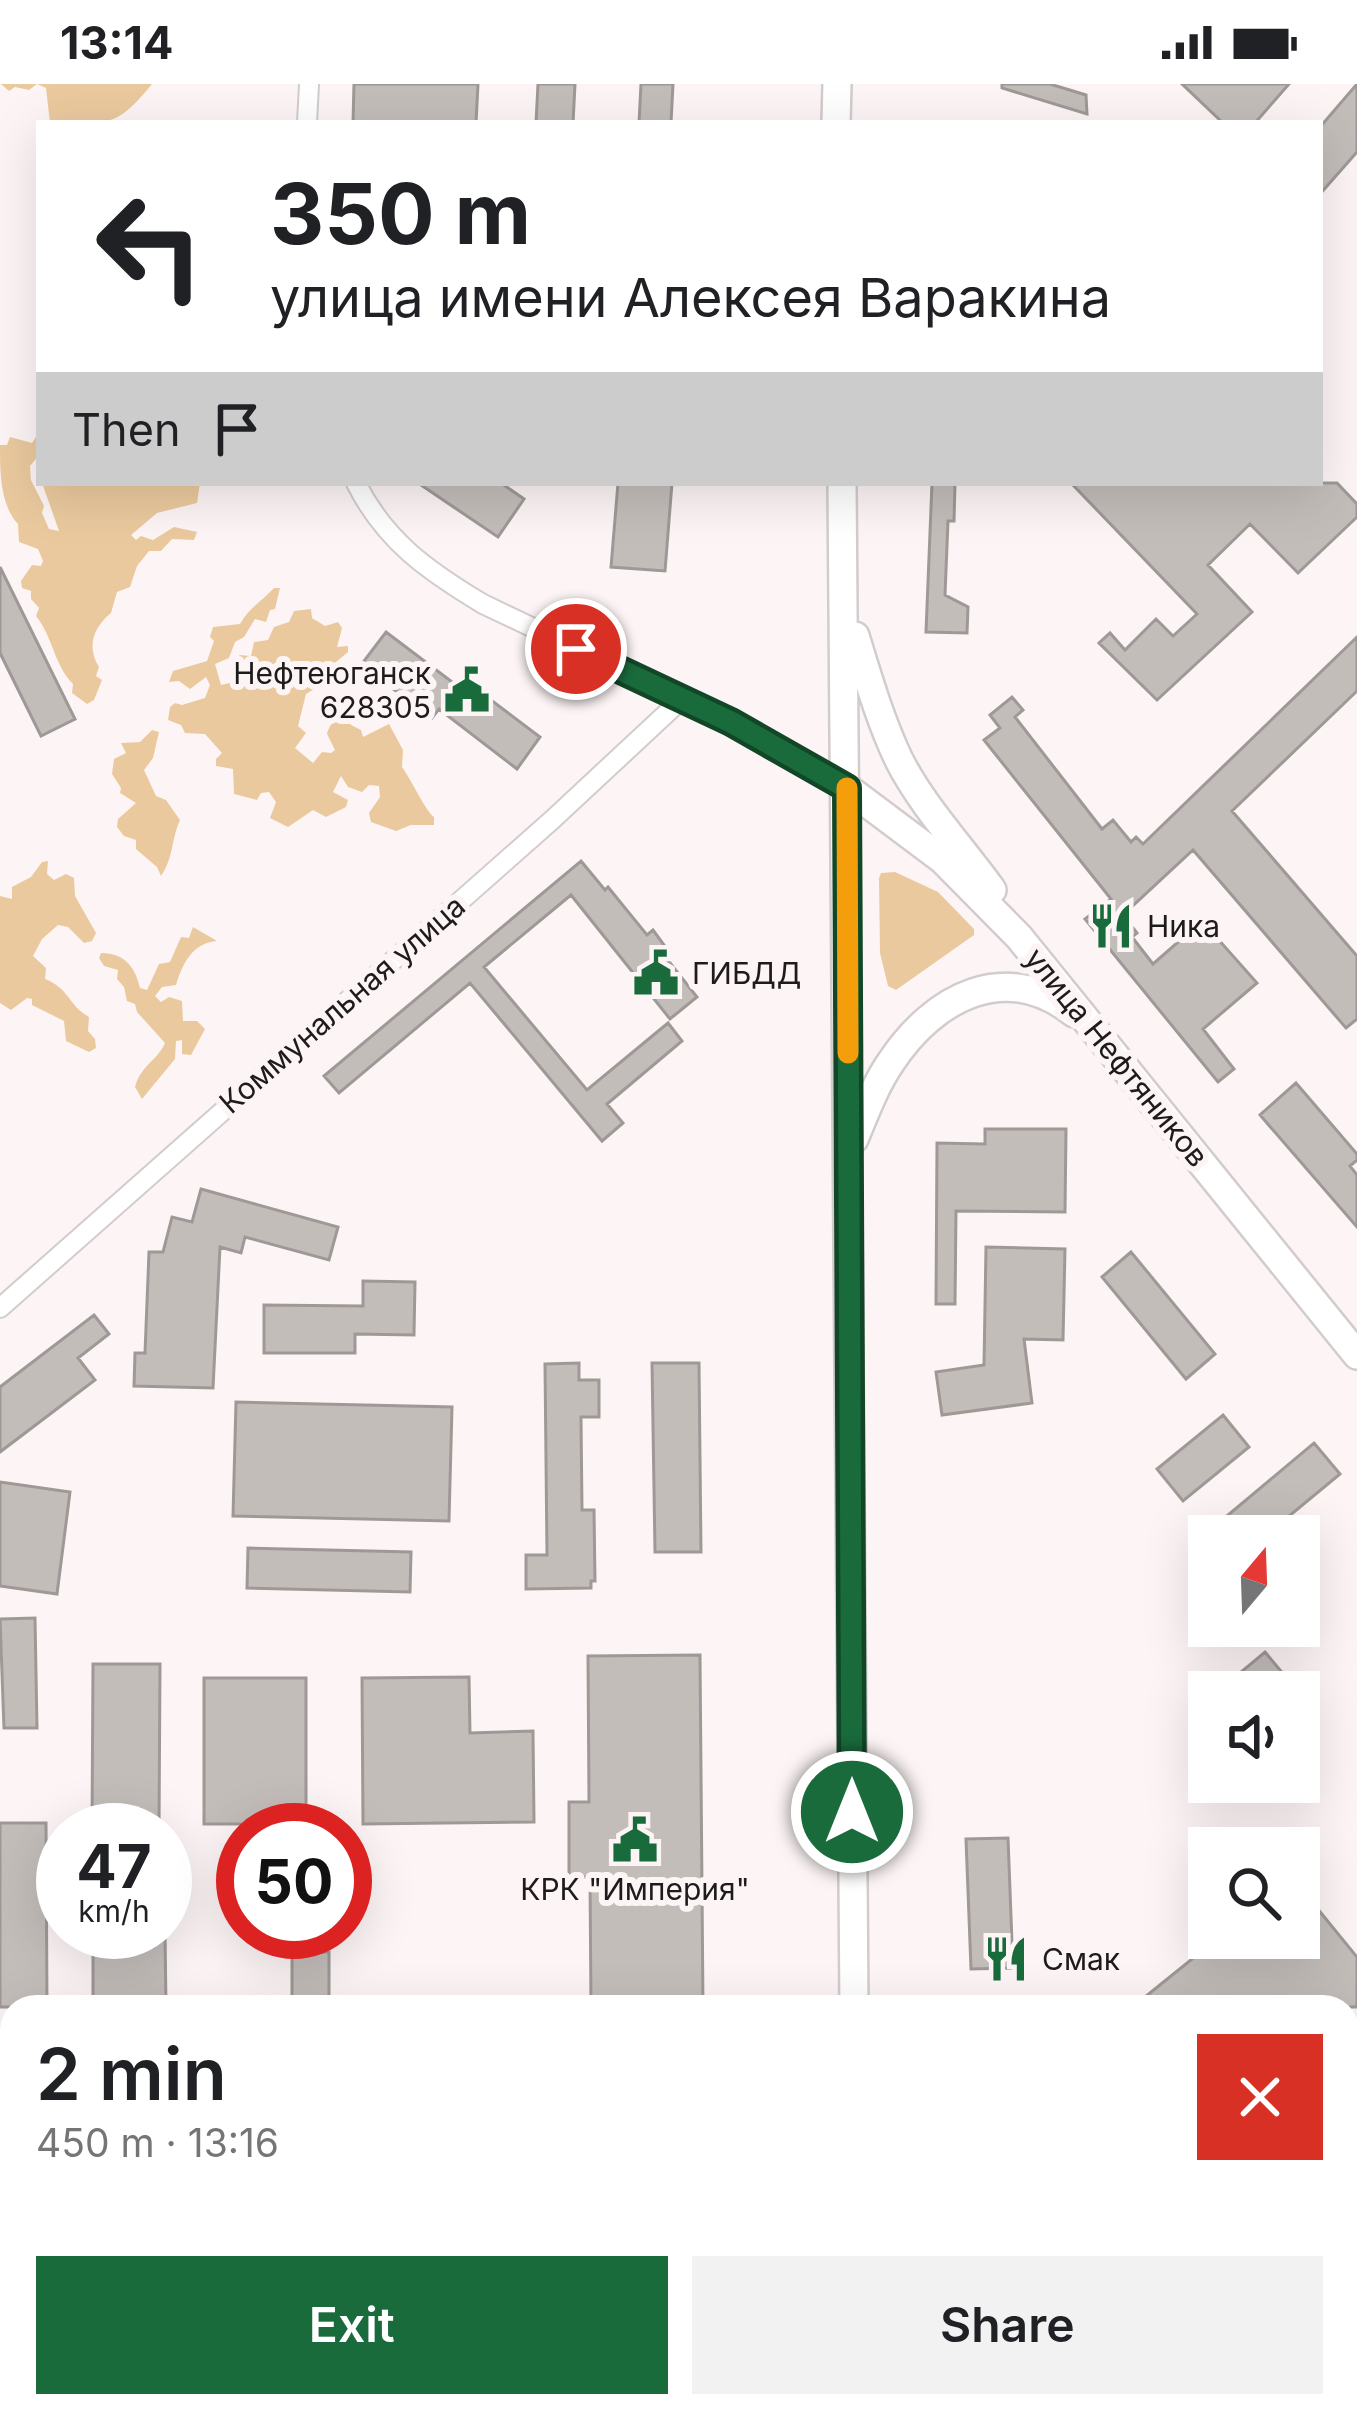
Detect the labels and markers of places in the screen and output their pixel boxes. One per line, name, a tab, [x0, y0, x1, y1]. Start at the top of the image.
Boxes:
pin	[525, 598, 627, 700]
place label: Нефтеюганск 628305	[233, 655, 431, 725]
public building icon: Нефтеюганск 628305	[442, 665, 492, 715]
restaurant icon: Ника	[1086, 901, 1136, 951]
place label: Ника	[1147, 908, 1220, 944]
public building icon: ГИБДД	[631, 948, 681, 998]
place label: ГИБДД	[692, 955, 801, 991]
public building icon: КРК "Империя"	[610, 1815, 660, 1865]
place label: КРК "Империя"	[520, 1871, 750, 1907]
restaurant icon: Смак	[981, 1934, 1031, 1984]
place label: Смак	[1042, 1941, 1120, 1977]

